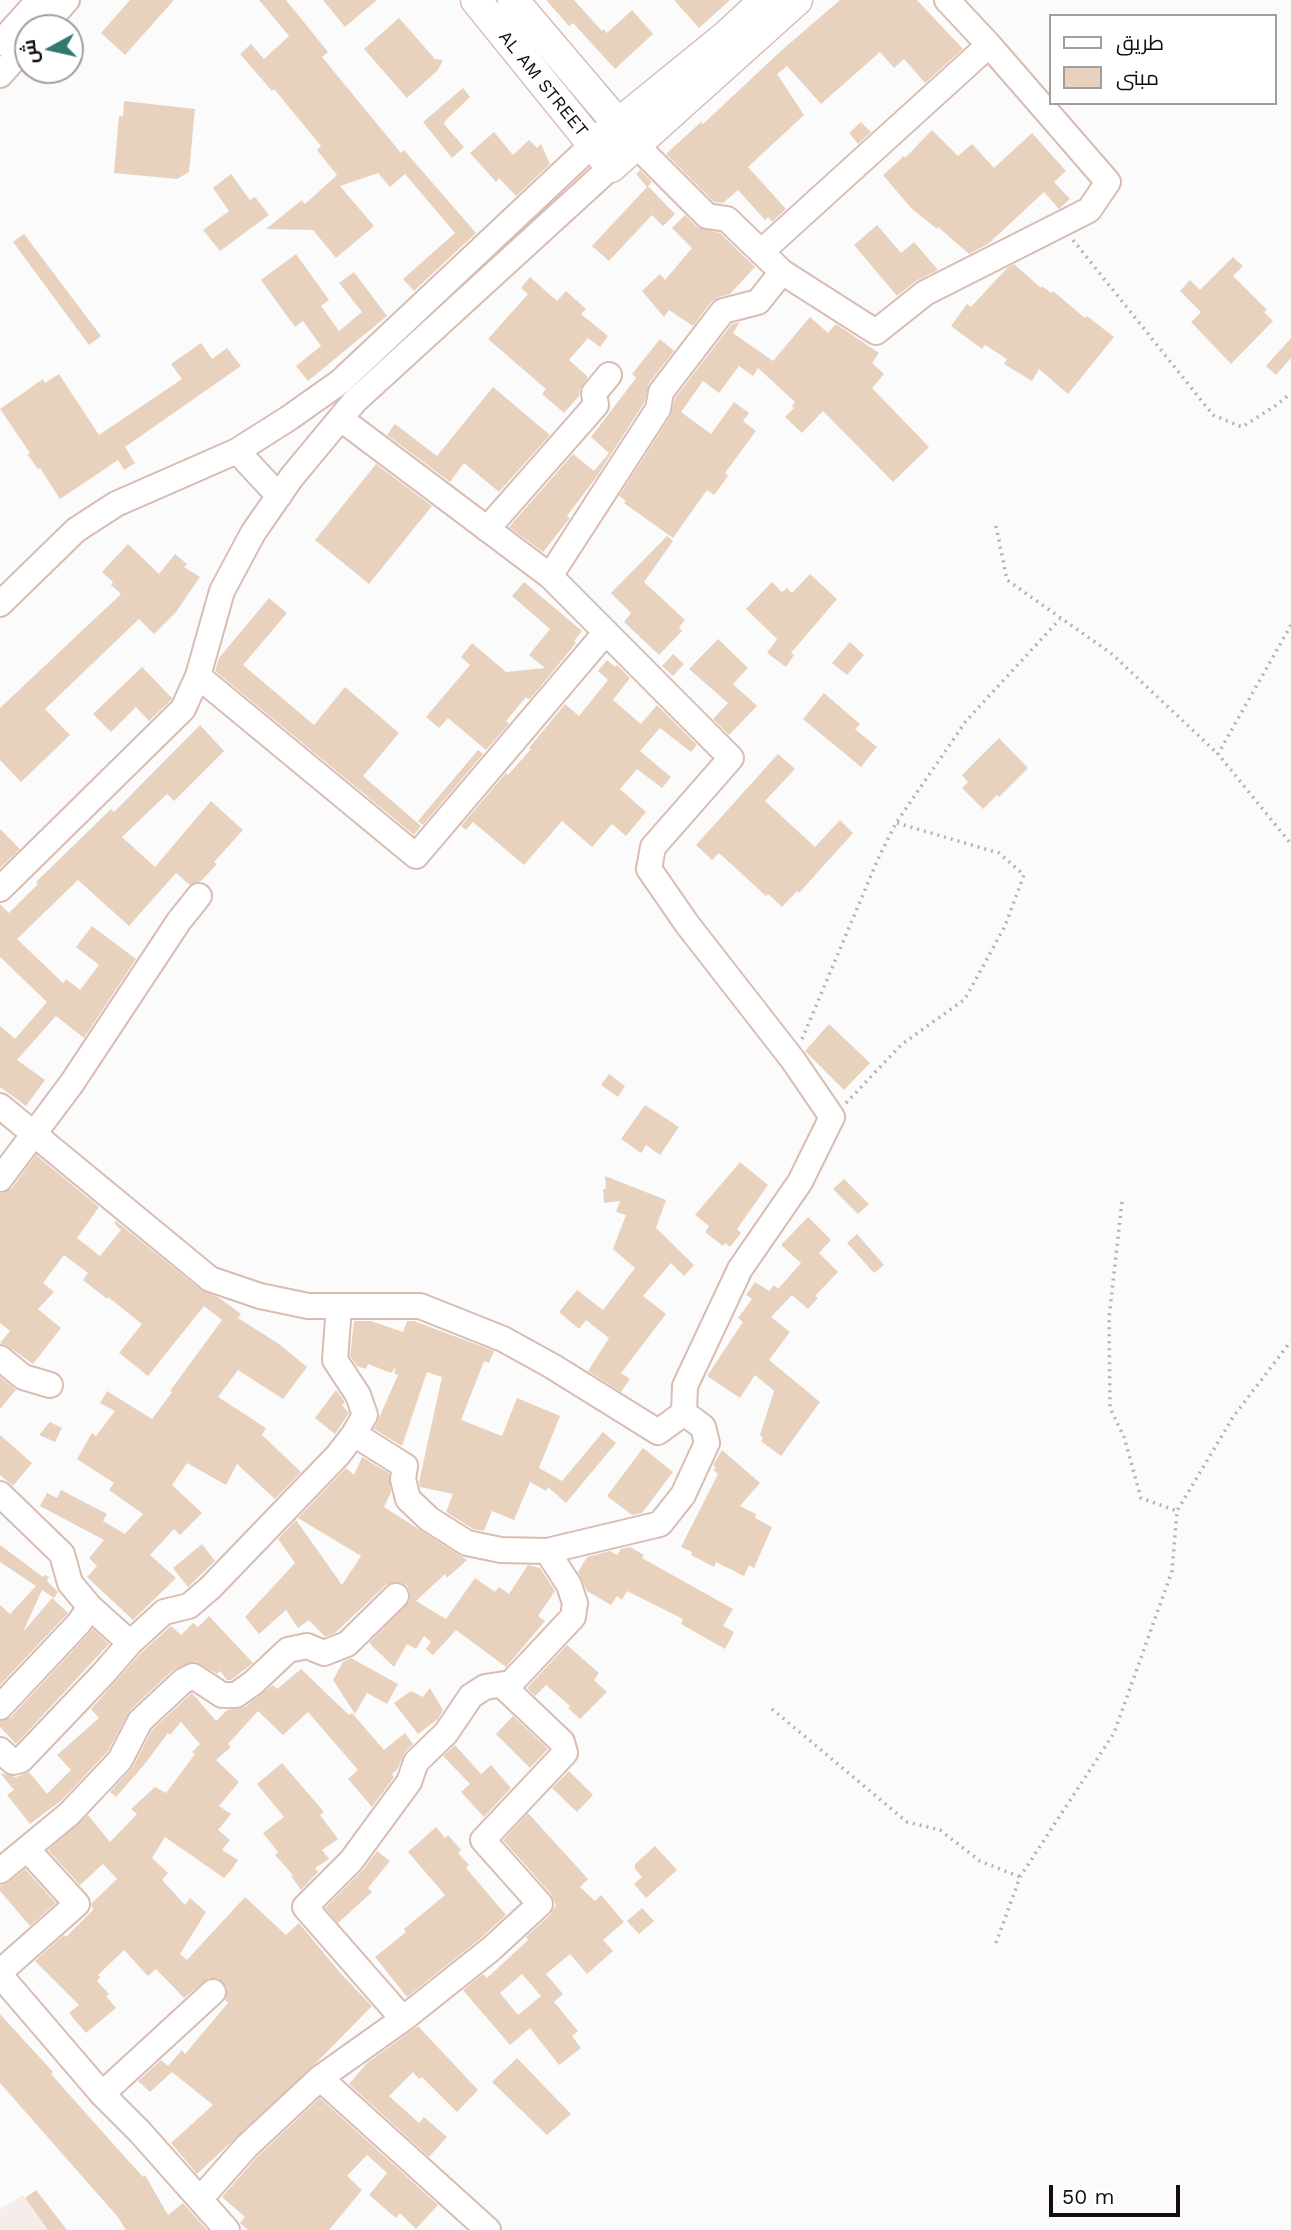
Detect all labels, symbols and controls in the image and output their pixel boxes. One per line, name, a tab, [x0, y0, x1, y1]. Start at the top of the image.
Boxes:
north arrow	[14, 14, 84, 84]
legend	[1050, 14, 1277, 105]
street label: AL AM STREET	[494, 27, 592, 141]
text: طريق	[1116, 30, 1164, 55]
text: ش	[17, 38, 43, 65]
text: مبنى	[1116, 65, 1159, 90]
scale bar	[1053, 2170, 1184, 2214]
text: 50 m	[1062, 2184, 1114, 2209]

